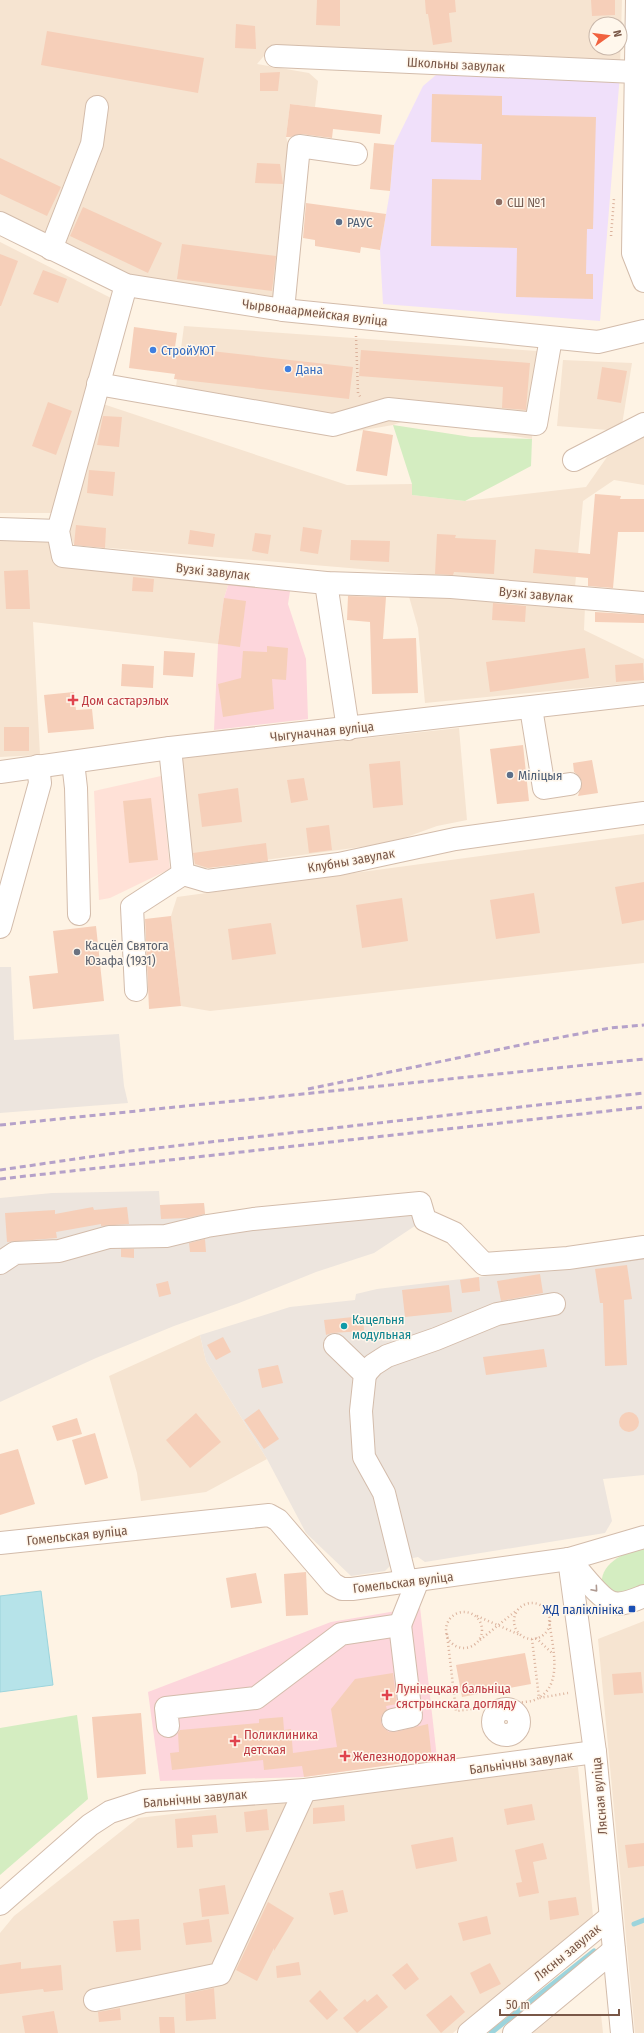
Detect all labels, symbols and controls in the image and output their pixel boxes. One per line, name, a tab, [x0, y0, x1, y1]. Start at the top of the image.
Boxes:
north arrow	[588, 16, 628, 56]
text: N	[610, 29, 624, 38]
street label: Школьны завулак	[407, 54, 505, 75]
place label: СШ №1	[507, 195, 546, 210]
marker: СШ №1	[494, 197, 504, 207]
place label: РАУС	[347, 215, 373, 230]
marker: РАУС	[334, 217, 344, 227]
street label: Чырвонаармейская вуліца	[241, 296, 389, 329]
place label: СтройУЮТ	[161, 343, 215, 358]
marker: СтройУЮТ	[148, 345, 158, 355]
place label: Дана	[295, 362, 323, 377]
marker: Дана	[283, 364, 293, 374]
street label: Вузкі завулак	[175, 560, 251, 583]
street label: Вузкі завулак	[498, 584, 574, 605]
place label: Дом састарэлых	[81, 693, 169, 708]
marker: Дом састарэлых	[67, 694, 79, 706]
street label: Чыгуначная вуліца	[269, 719, 375, 744]
place label: Міліцыя	[518, 768, 562, 783]
marker: Міліцыя	[505, 770, 515, 780]
street label: Клубны завулак	[306, 845, 396, 876]
place label: Касцёл Святога Юзафа (1931)	[85, 938, 169, 968]
marker: Касцёл Святога Юзафа (1931)	[72, 947, 82, 957]
place label: Кацельня модульная	[352, 1312, 411, 1342]
marker: Кацельня модульная	[339, 1321, 349, 1331]
street label: Гомельская вуліца	[26, 1523, 128, 1548]
street label: Гомельская вуліца	[352, 1569, 454, 1596]
one-way arrow	[590, 1584, 597, 1591]
place label: ЖД паліклініка	[542, 1602, 624, 1617]
marker: ЖД паліклініка	[627, 1604, 637, 1614]
place label: Лунінецкая бальніца сястрынскага догляду	[396, 1681, 517, 1711]
marker: Лунінецкая бальніца сястрынскага догляду	[381, 1689, 393, 1701]
place label: Поликлиника детская	[244, 1727, 318, 1757]
marker: Поликлиника детская	[229, 1735, 241, 1747]
street label: Бальнічны завулак	[468, 1748, 574, 1777]
place label: Железнодорожная	[353, 1749, 456, 1764]
marker: Железнодорожная	[340, 1751, 350, 1761]
street label: Лясная вуліца	[589, 1757, 610, 1835]
street label: Бальнічны завулак	[142, 1786, 248, 1811]
street label: Лясны завулак	[531, 1921, 604, 1984]
scale bar	[500, 1991, 619, 2017]
text: 50 m	[506, 1998, 530, 2012]

